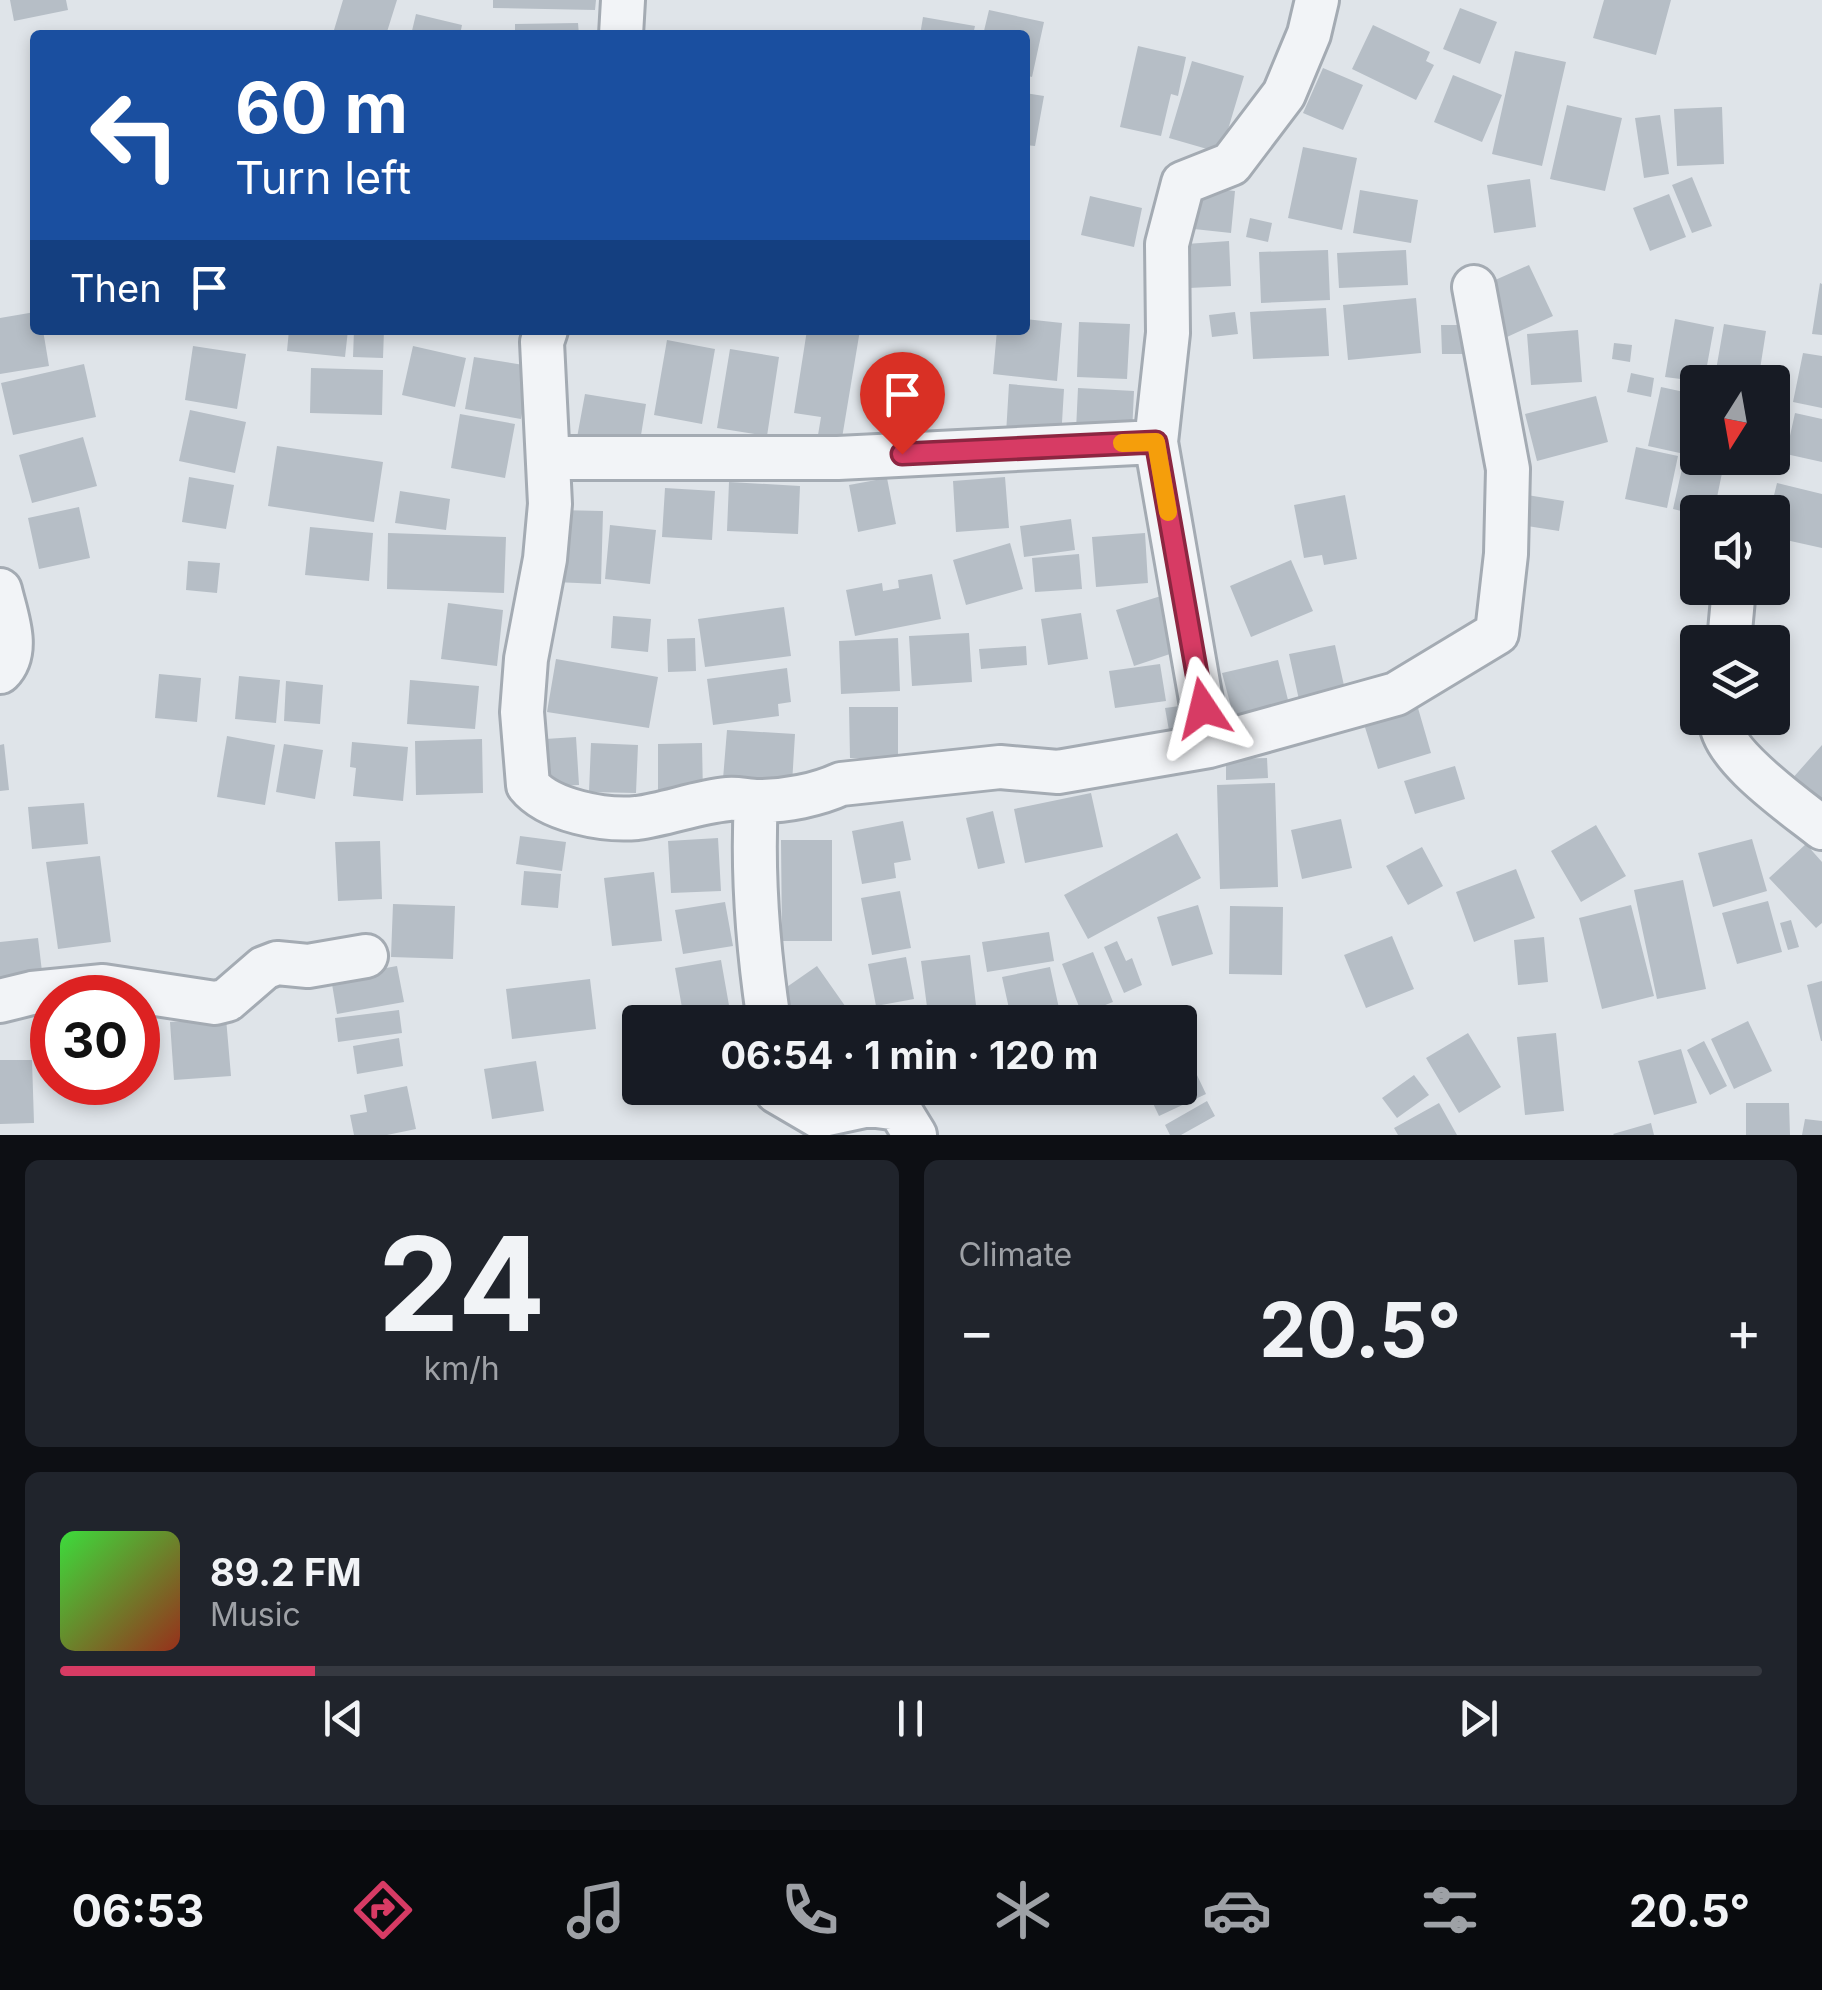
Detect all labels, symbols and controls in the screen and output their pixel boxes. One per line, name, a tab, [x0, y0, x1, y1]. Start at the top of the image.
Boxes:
text: 60 m	[235, 65, 408, 150]
icon: left	[70, 70, 200, 200]
text: Turn left	[235, 150, 411, 205]
icon: arrive	[182, 260, 237, 315]
text: Then	[70, 265, 162, 311]
pin	[860, 352, 945, 455]
north arrow	[1680, 365, 1790, 475]
map controls	[1680, 365, 1790, 735]
icon: arrive	[875, 367, 930, 422]
button: sound	[1680, 495, 1790, 605]
button: layers	[1680, 625, 1790, 735]
position arrow	[1151, 656, 1255, 760]
speed limit sign: 30	[30, 975, 160, 1105]
text: 06:54 · 1 min · 120 m	[721, 1032, 1099, 1078]
text: 24	[378, 1205, 546, 1362]
text: Climate	[959, 1235, 1072, 1274]
text: 20.5°	[1259, 1284, 1461, 1375]
text: −	[959, 1298, 995, 1364]
text: +	[1726, 1298, 1762, 1364]
text: km/h	[424, 1349, 500, 1388]
text: 89.2 FM	[210, 1549, 362, 1595]
text: Music	[210, 1595, 301, 1634]
icon: previous	[316, 1691, 371, 1746]
icon: pause	[883, 1691, 938, 1746]
icon: next	[1451, 1691, 1506, 1746]
icon: directions	[348, 1875, 418, 1945]
icon: music	[561, 1875, 631, 1945]
icon: phone	[775, 1875, 845, 1945]
icon: climate	[988, 1875, 1058, 1945]
icon: car	[1202, 1875, 1272, 1945]
icon: filters	[1415, 1875, 1485, 1945]
text: 06:53	[72, 1883, 204, 1938]
text: 20.5°	[1629, 1883, 1750, 1938]

